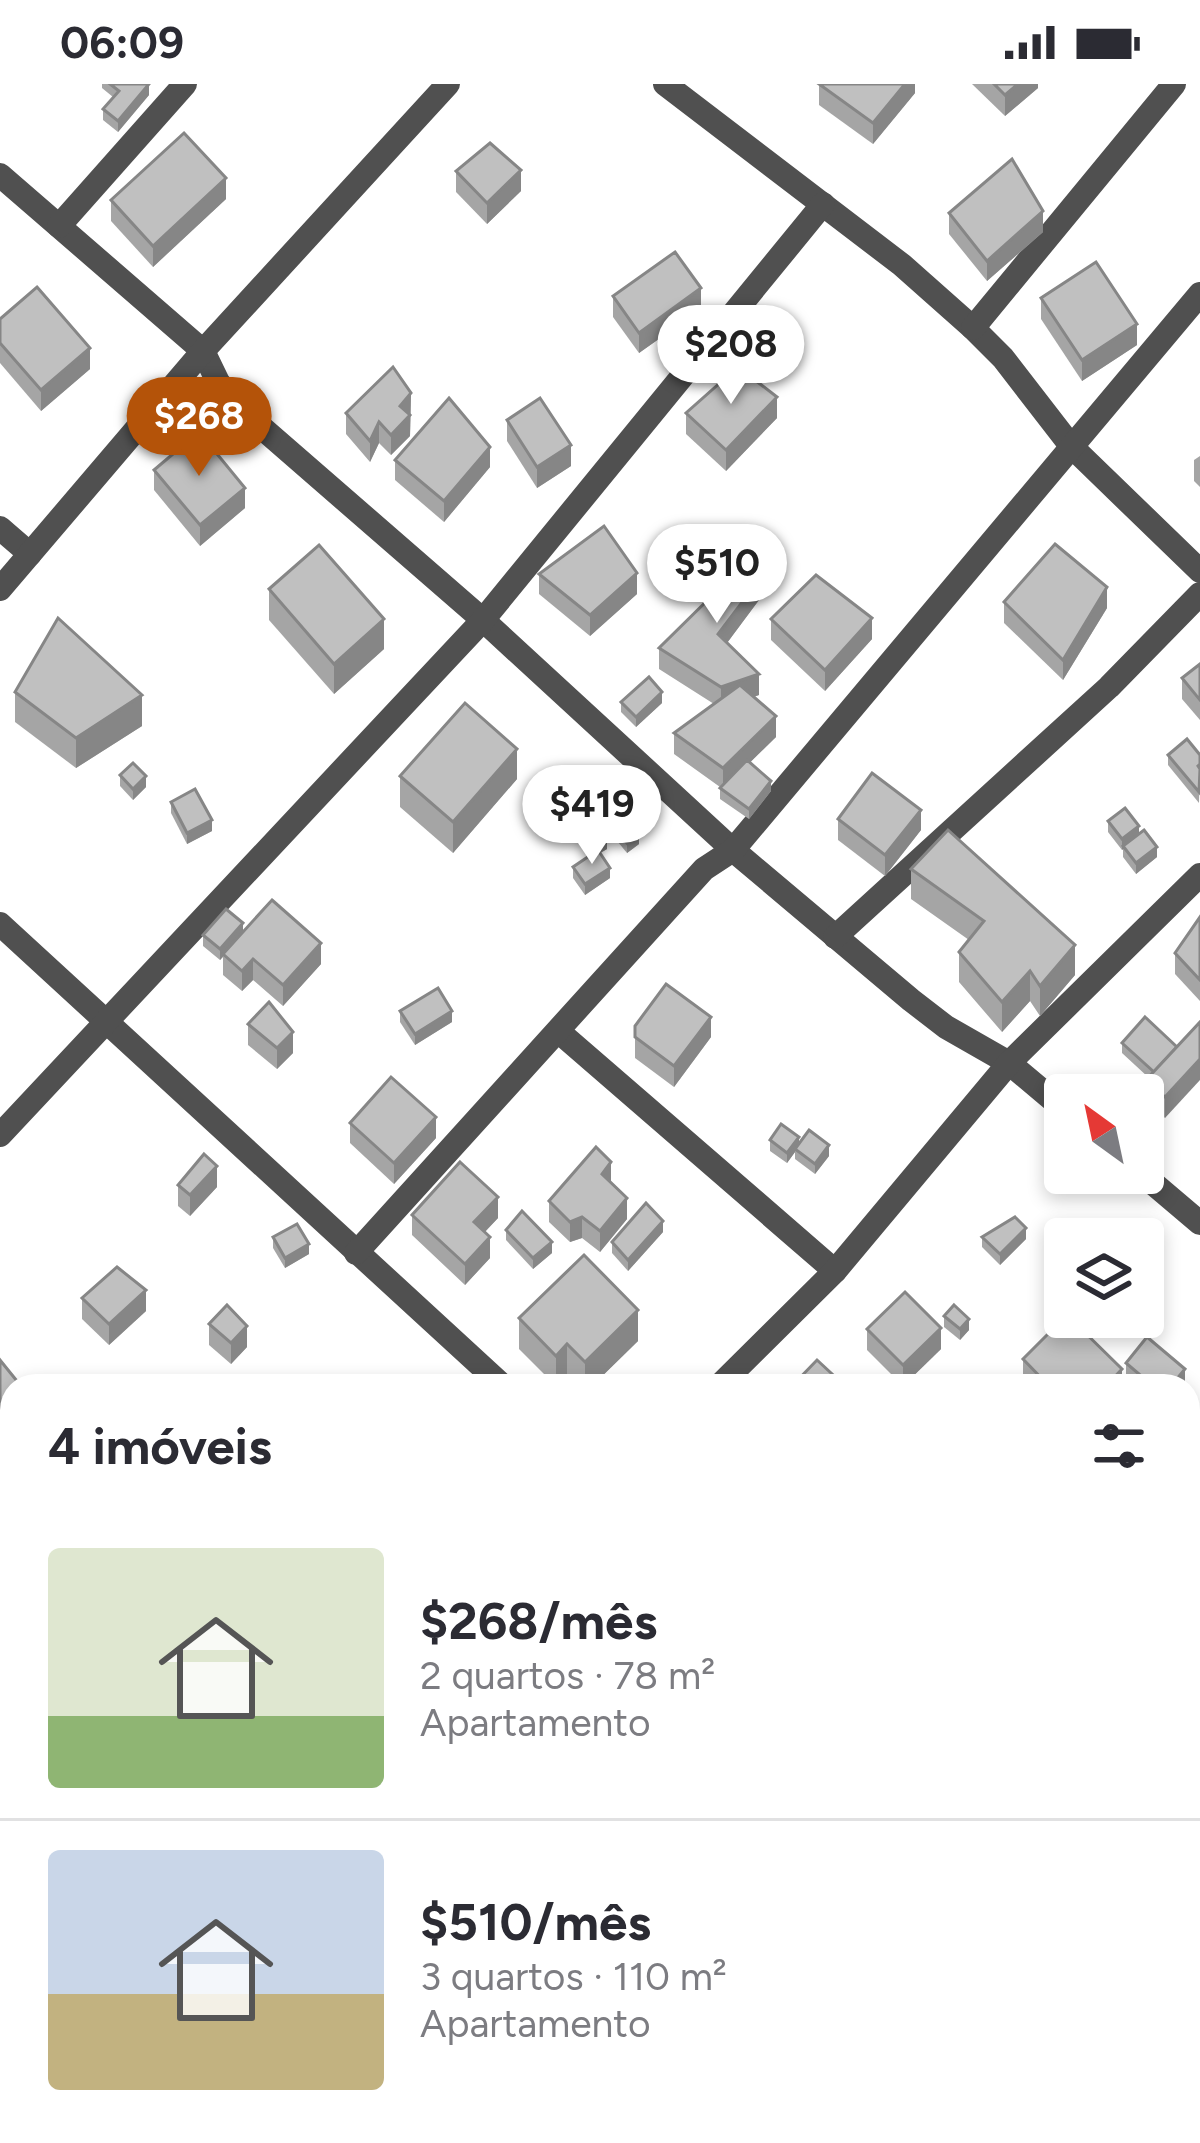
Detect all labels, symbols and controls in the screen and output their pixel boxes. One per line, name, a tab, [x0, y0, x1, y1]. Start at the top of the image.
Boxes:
text: 06:09	[60, 15, 184, 69]
pin: $208	[660, 305, 802, 407]
text: $208	[684, 320, 778, 367]
pin: $268	[128, 377, 270, 479]
text: $268	[154, 392, 244, 439]
pin: $510	[646, 524, 788, 626]
text: $510	[674, 539, 760, 586]
pin: $419	[521, 765, 663, 867]
text: $419	[549, 780, 635, 827]
north arrow	[1044, 1074, 1164, 1194]
map controls	[1044, 1074, 1164, 1338]
button: layers	[1044, 1218, 1164, 1338]
icon: filters	[1086, 1413, 1152, 1479]
text: 4 imóveis	[48, 1416, 272, 1477]
text: $268/mês	[420, 1591, 657, 1652]
icon: home	[144, 1596, 288, 1740]
text: 2 quartos · 78 m²	[420, 1652, 715, 1699]
text: Apartamento	[420, 1699, 651, 1746]
text: $510/mês	[420, 1892, 651, 1953]
icon: home	[144, 1898, 288, 2042]
text: 3 quartos · 110 m²	[420, 1953, 727, 2000]
text: Apartamento	[420, 2000, 651, 2047]

